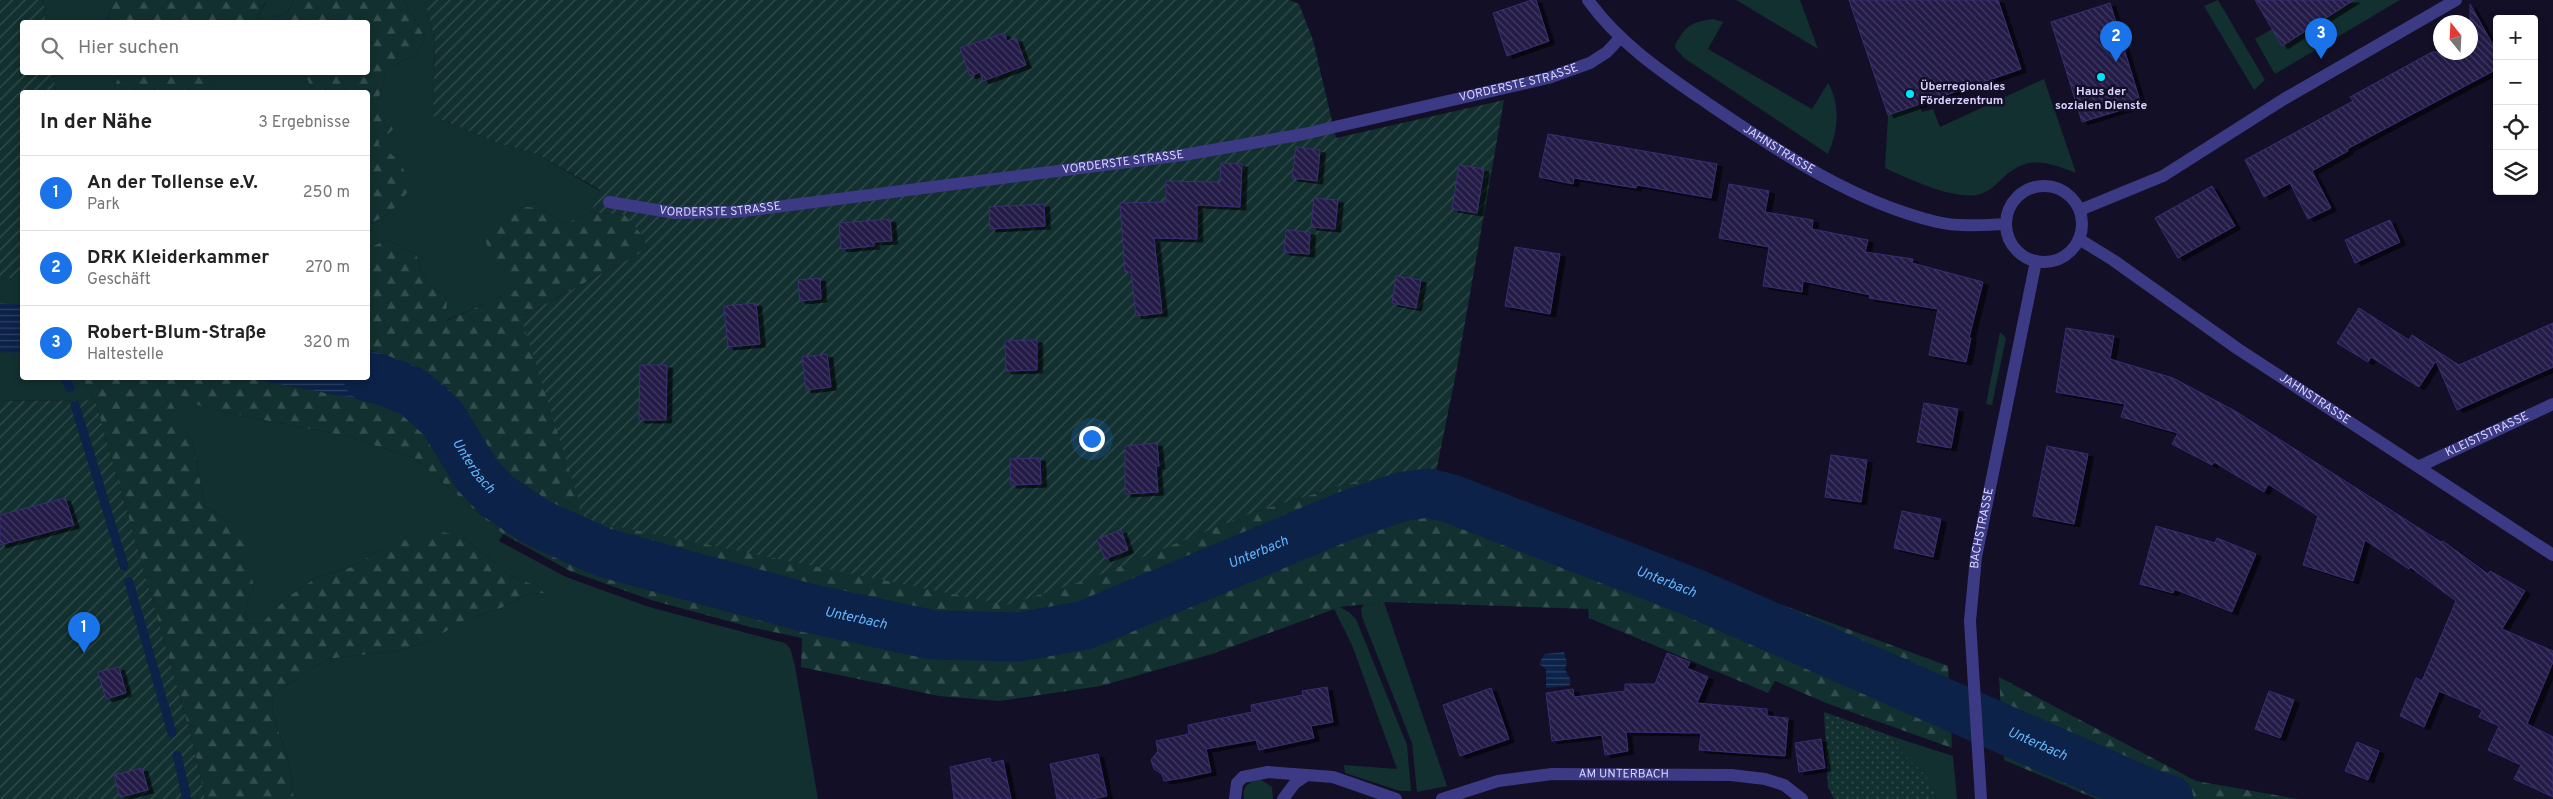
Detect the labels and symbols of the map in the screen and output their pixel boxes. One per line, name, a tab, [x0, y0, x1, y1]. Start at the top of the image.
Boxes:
north arrow	[2433, 15, 2478, 60]
pin: 3	[2305, 18, 2337, 59]
pin: 2	[2100, 21, 2132, 62]
street label: VORDERSTE STRASSE	[1458, 60, 1580, 106]
marker: Haus der sozialen Dienste	[2095, 71, 2107, 83]
place label: Überregionales Förderzentrum	[1920, 79, 2006, 109]
place label: Haus der sozialen Dienste	[2055, 84, 2147, 114]
marker: Überregionales Förderzentrum	[1904, 88, 1916, 100]
street label: JAHNSTRASSE	[1740, 121, 1818, 178]
street label: VORDERSTE STRASSE	[1061, 147, 1185, 178]
street label: VORDERSTE STRASSE	[658, 198, 782, 221]
street label: JAHNSTRASSE	[2276, 370, 2353, 428]
street label: KLEISTSTRASSE	[2443, 408, 2531, 461]
your location	[1079, 426, 1105, 452]
water label: Unterbach	[448, 436, 499, 497]
street label: BACHSTRASSE	[1967, 486, 1998, 569]
water label: Unterbach	[1226, 532, 1291, 572]
water label: Unterbach	[1634, 563, 1699, 602]
water label: Unterbach	[823, 603, 889, 633]
pin: 1	[68, 612, 100, 653]
water label: Unterbach	[2005, 723, 2070, 765]
street label: AM UNTERBACH	[1578, 766, 1669, 783]

